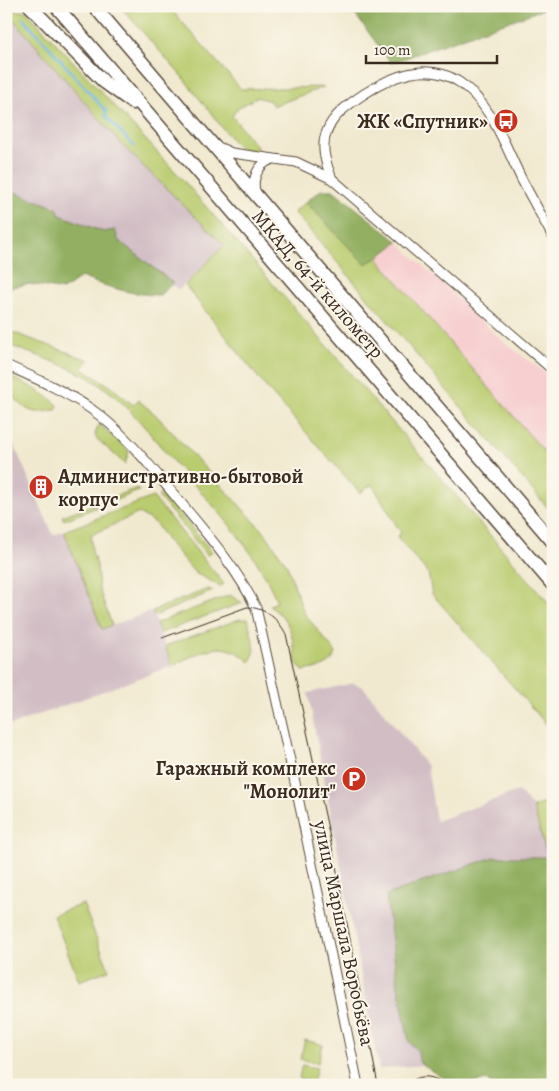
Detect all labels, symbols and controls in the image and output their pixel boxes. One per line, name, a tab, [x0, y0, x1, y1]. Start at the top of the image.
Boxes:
scale bar	[366, 32, 498, 64]
text: 100 m	[374, 40, 411, 60]
place label: ЖК «Спутник»	[357, 108, 488, 135]
bus stop icon: ЖК «Спутник»	[493, 108, 519, 134]
street label: МКАД, 64-й километр	[246, 204, 390, 364]
place label: Административно-бытовой корпус	[57, 463, 303, 513]
building icon: Административно-бытовой корпус	[28, 474, 54, 500]
place label: Гаражный комплекс "Монолит"	[156, 755, 336, 805]
parking icon: Гаражный комплекс "Монолит"	[341, 766, 367, 792]
street label: улица Маршала Воробьёва	[307, 817, 381, 1049]

